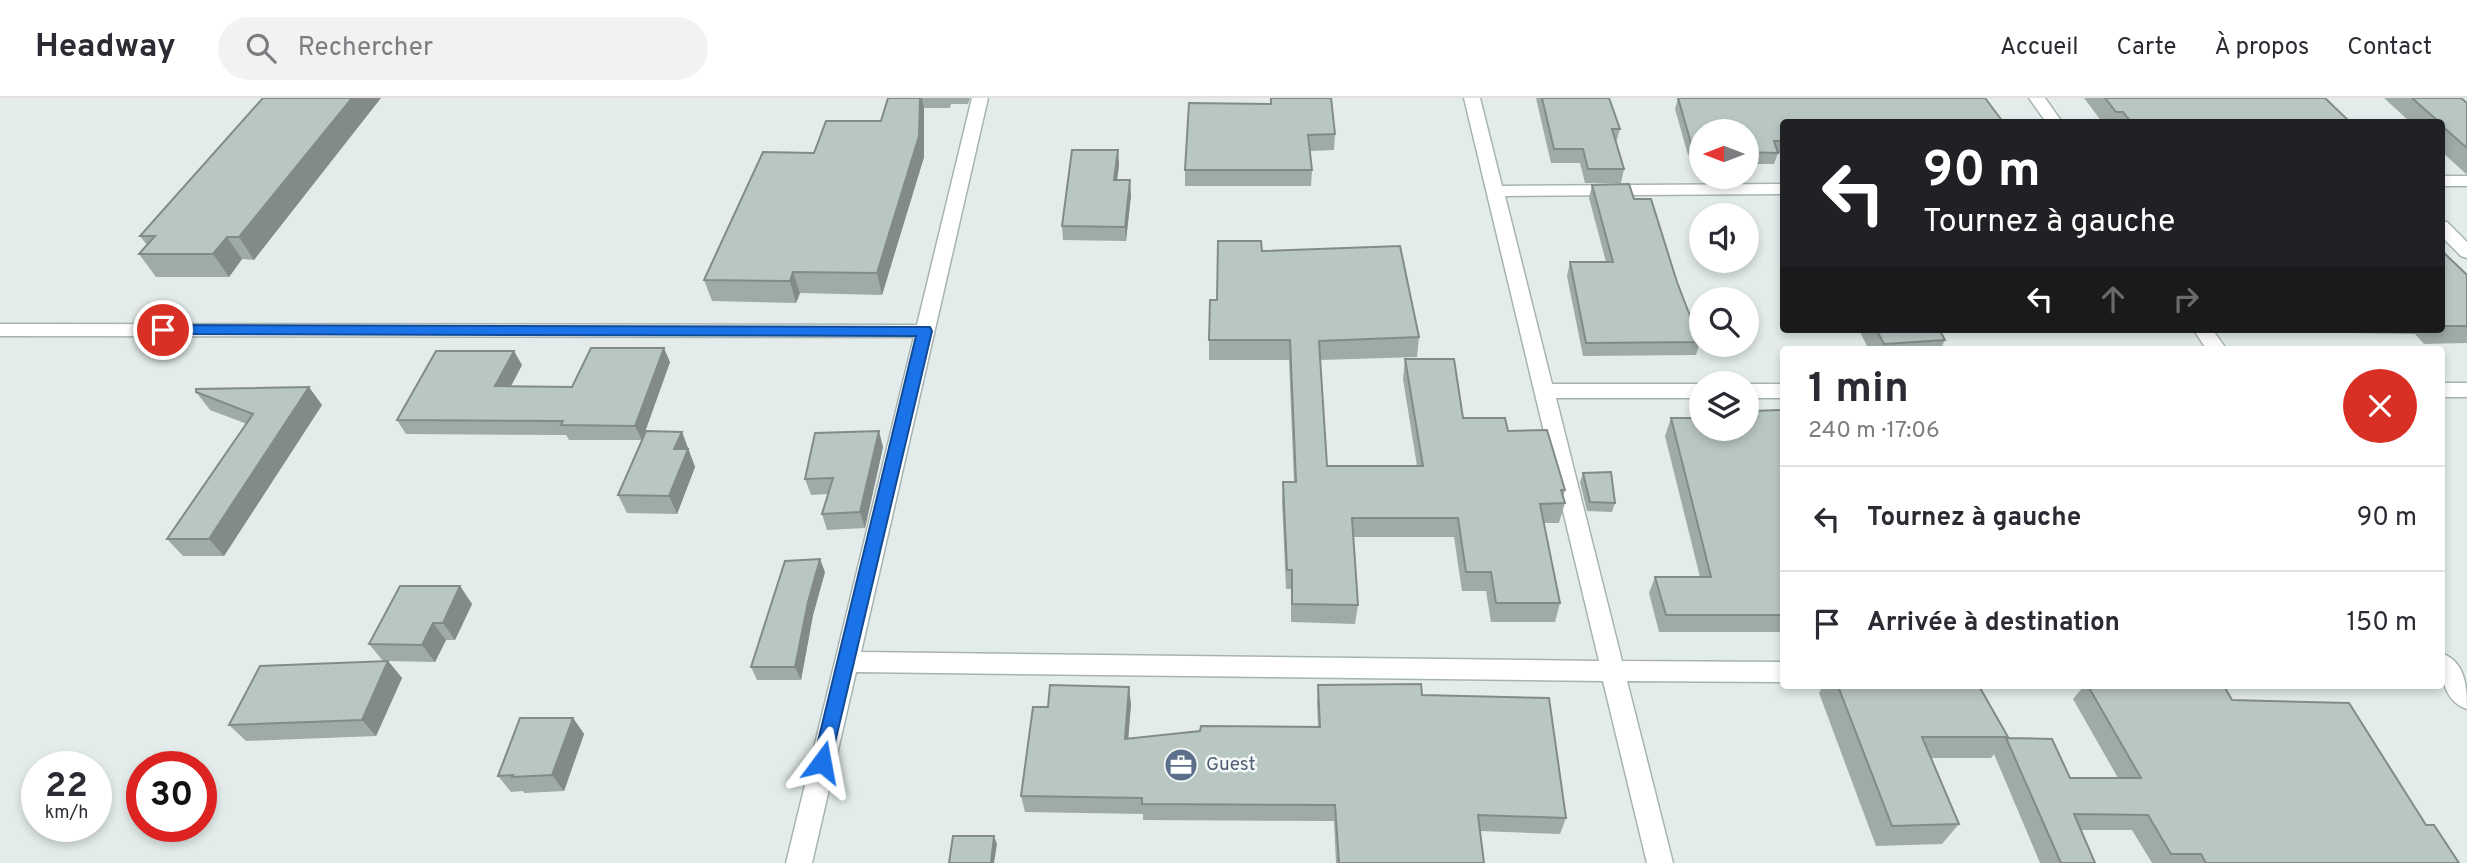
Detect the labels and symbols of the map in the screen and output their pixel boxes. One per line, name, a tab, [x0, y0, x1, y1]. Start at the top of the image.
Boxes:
north arrow	[1689, 119, 1759, 189]
pin	[133, 300, 193, 360]
position arrow	[785, 725, 859, 799]
office icon: Guest	[1162, 746, 1200, 784]
speed limit sign: 30	[126, 751, 217, 842]
place label: Guest	[1206, 753, 1256, 777]

